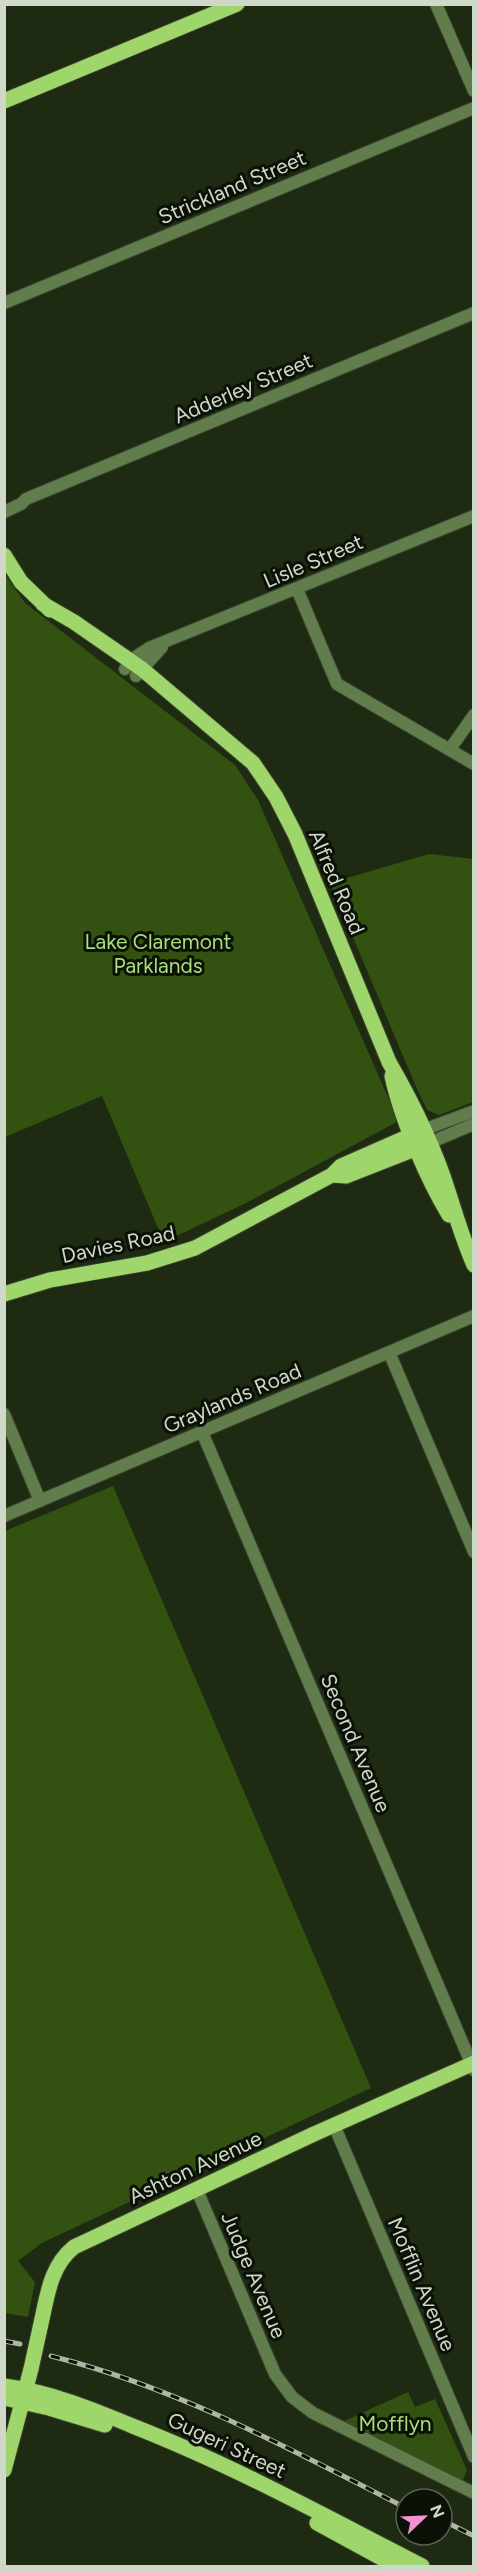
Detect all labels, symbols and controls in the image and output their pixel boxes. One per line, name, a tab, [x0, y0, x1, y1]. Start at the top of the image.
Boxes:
street label: Strickland Street	[155, 145, 310, 229]
street label: Adderley Street	[170, 348, 316, 428]
street label: Lisle Street	[259, 529, 367, 593]
street label: Alfred Road	[304, 826, 370, 938]
park label: Lake Claremont Parklands	[85, 929, 232, 978]
street label: Davies Road	[59, 1220, 177, 1268]
street label: Graylands Road	[159, 1358, 305, 1438]
street label: Second Avenue	[316, 1670, 396, 1816]
street label: Ashton Avenue	[125, 2125, 265, 2209]
street label: Judge Avenue	[216, 2208, 292, 2342]
street label: Mofflin Avenue	[383, 2213, 461, 2355]
street label: Gugeri Street	[164, 2407, 290, 2483]
park label: Mofflyn	[359, 2411, 431, 2436]
north arrow	[394, 2487, 454, 2547]
text: N	[426, 2502, 449, 2521]

